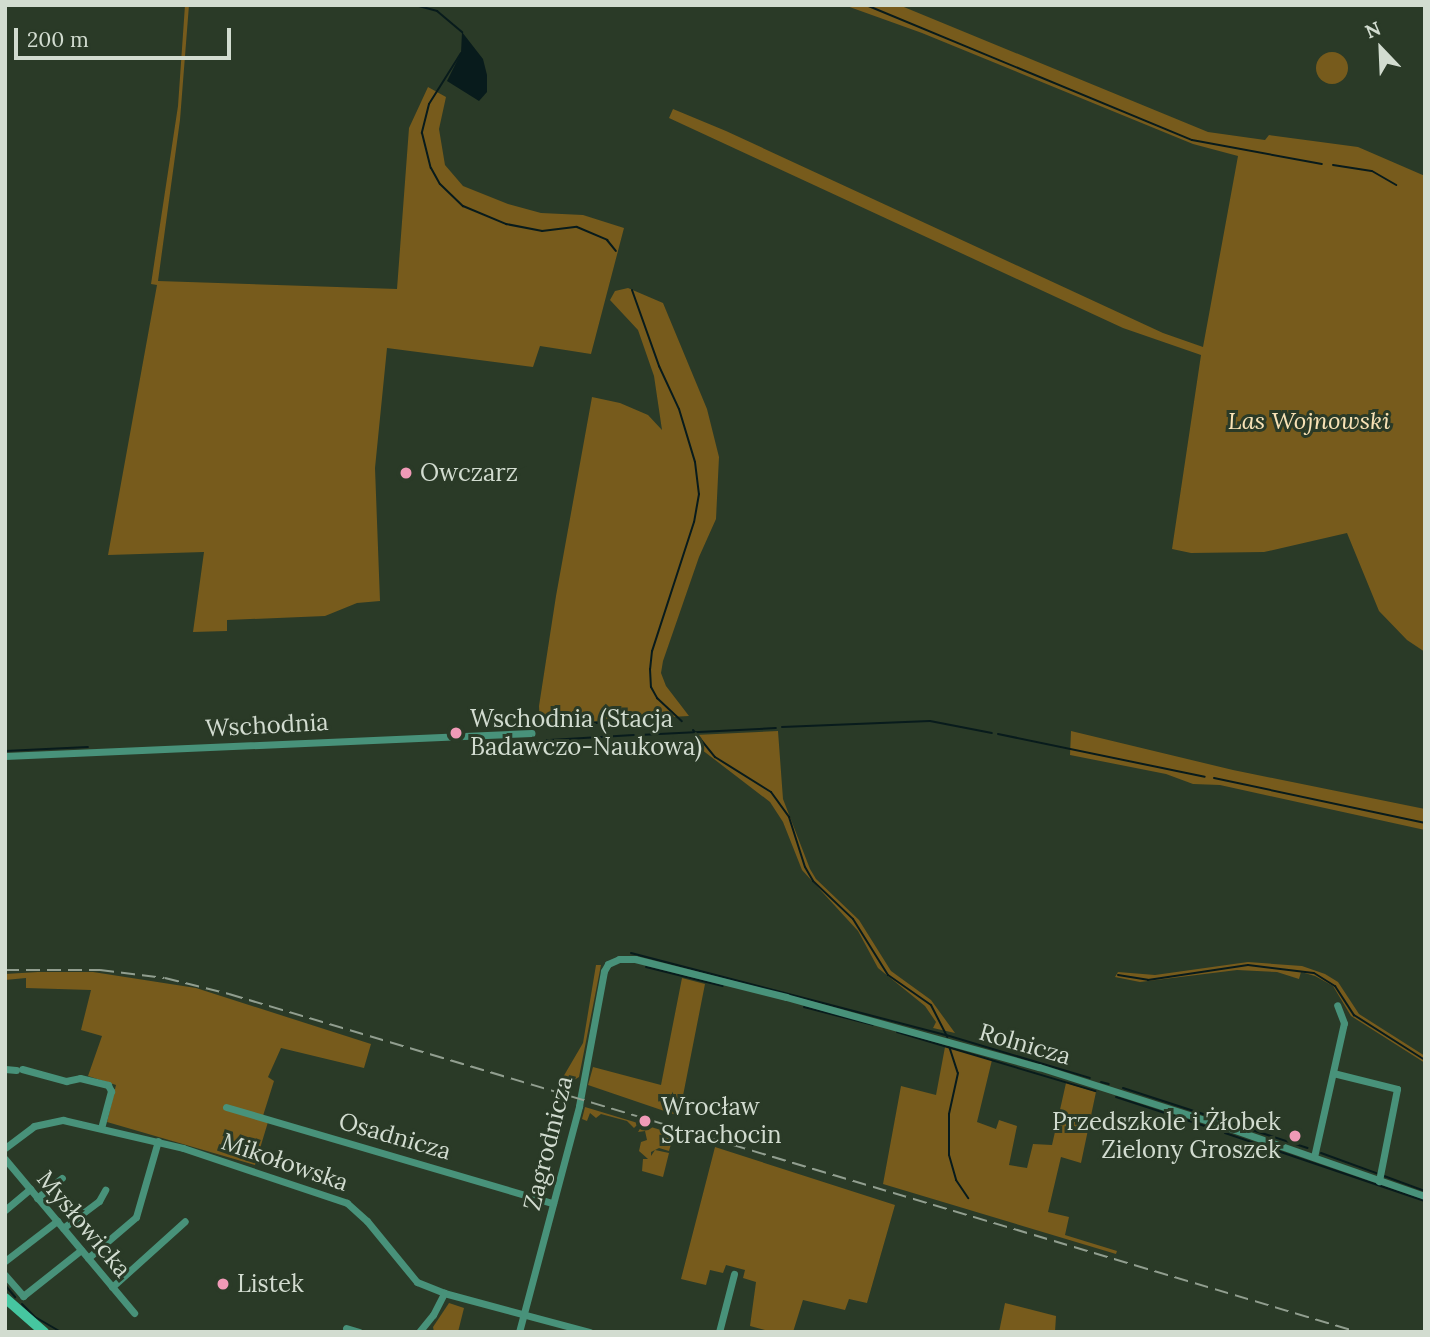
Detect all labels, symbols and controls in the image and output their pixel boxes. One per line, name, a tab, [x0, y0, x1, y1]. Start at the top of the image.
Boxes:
scale bar	[18, 14, 234, 58]
north arrow	[1346, 14, 1416, 84]
text: N	[1361, 16, 1384, 44]
text: 200 m	[27, 26, 89, 53]
park label: Las Wojnowski	[1228, 407, 1390, 435]
place label: Owczarz	[420, 459, 518, 487]
marker: Owczarz	[398, 465, 414, 481]
place label: Wschodnia (Stacja Badawczo-Naukowa)	[470, 705, 702, 761]
street label: Wschodnia	[205, 707, 329, 743]
marker: Wschodnia (Stacja Badawczo-Naukowa)	[448, 725, 464, 741]
street label: Rolnicza	[976, 1017, 1074, 1071]
street label: Zagrodnicza	[517, 1073, 579, 1213]
place label: Wrocław Strachocin	[661, 1093, 782, 1149]
street label: Osadnicza	[336, 1106, 454, 1166]
place label: Przedszkole i Żłobek Zielony Groszek	[1052, 1108, 1281, 1164]
marker: Wrocław Strachocin	[635, 1111, 655, 1131]
street label: Mikołowska	[218, 1127, 352, 1197]
marker: Przedszkole i Żłobek Zielony Groszek	[1287, 1128, 1303, 1144]
street label: Mysłowicka	[31, 1165, 137, 1283]
place label: Listek	[237, 1270, 304, 1298]
marker: Listek	[215, 1276, 231, 1292]

